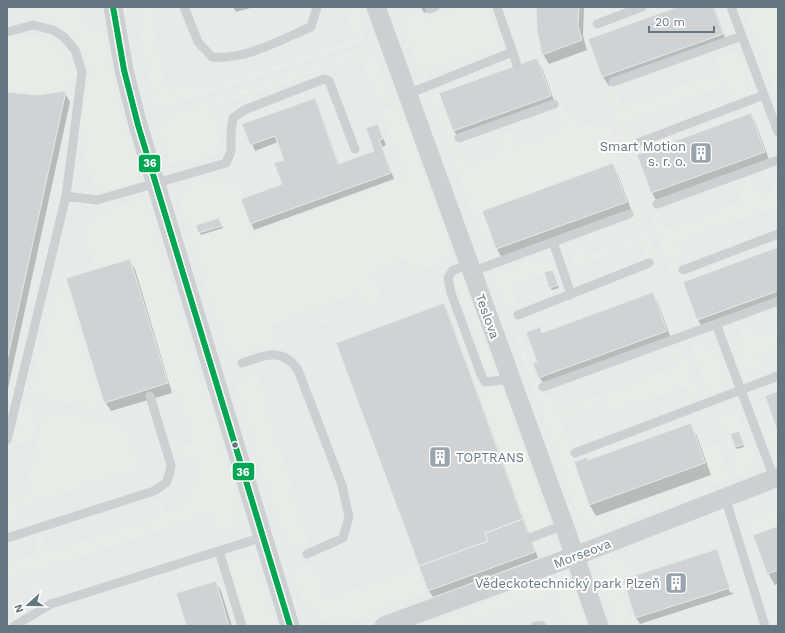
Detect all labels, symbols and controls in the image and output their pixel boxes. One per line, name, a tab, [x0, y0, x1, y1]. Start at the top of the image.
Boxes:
scale bar	[649, 8, 714, 34]
text: 20 m	[655, 15, 685, 29]
place label: Smart Motion s. r. o.	[600, 139, 686, 169]
building icon: Smart Motion s. r. o.	[688, 140, 714, 166]
line badge: 36	[138, 154, 161, 173]
text: 36	[143, 157, 157, 170]
street label: Teslova	[473, 292, 503, 341]
unlabelled marker	[230, 440, 240, 450]
building icon: TOPTRANS	[427, 444, 453, 470]
place label: TOPTRANS	[456, 450, 524, 465]
line badge: 36	[232, 462, 255, 481]
text: 36	[236, 466, 250, 479]
street label: Morseova	[552, 535, 613, 571]
building icon: Vědeckotechnický park Plzeň	[663, 570, 689, 596]
place label: Vědeckotechnický park Plzeň	[475, 576, 660, 591]
north arrow	[8, 585, 48, 625]
text: N	[12, 602, 27, 615]

